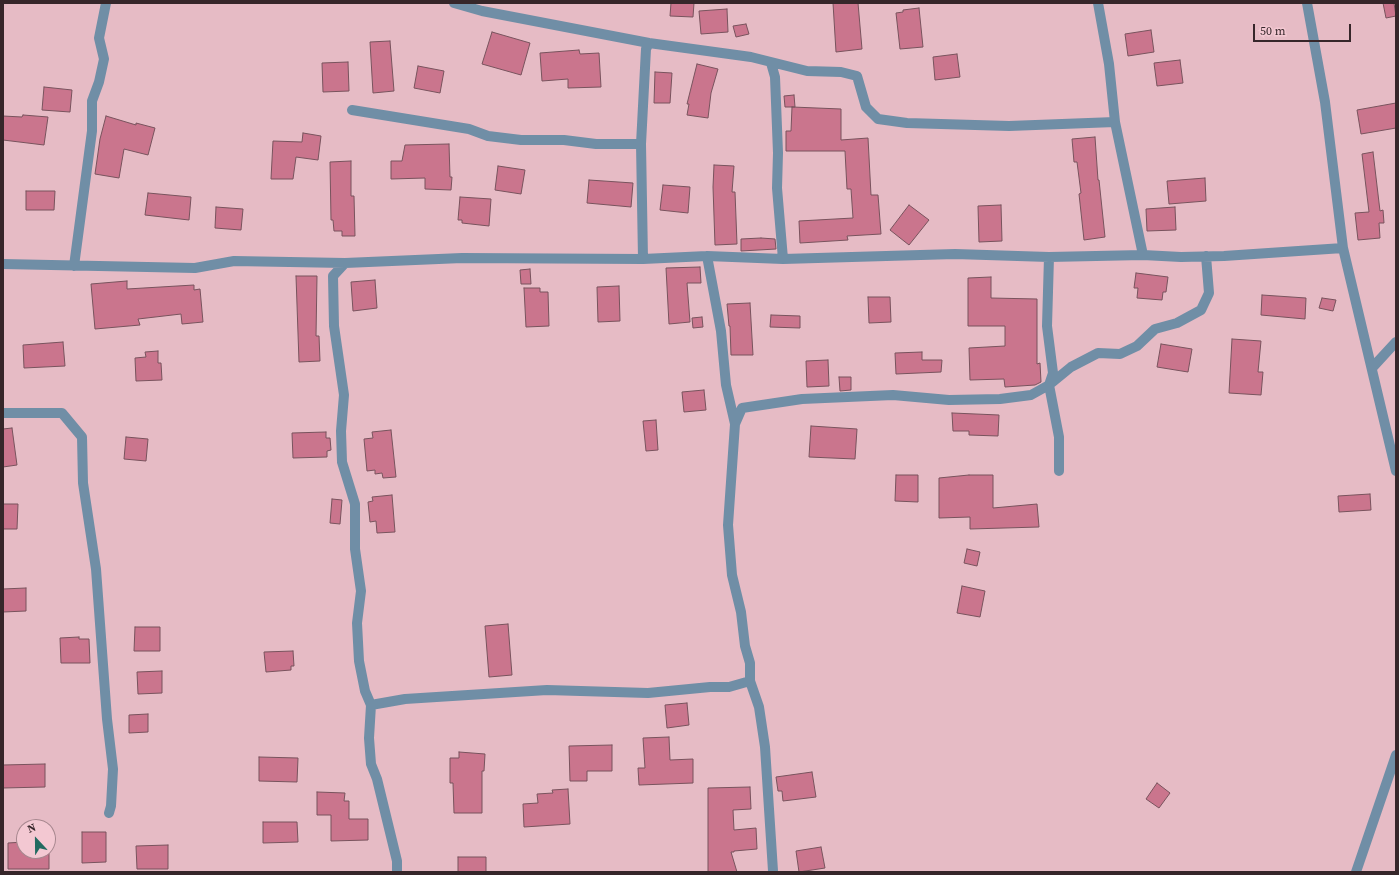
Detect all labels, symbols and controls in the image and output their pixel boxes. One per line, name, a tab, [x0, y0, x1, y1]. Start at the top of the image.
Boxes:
scale bar	[1255, 16, 1353, 42]
text: 50 m	[1260, 23, 1286, 39]
north arrow	[16, 819, 56, 859]
text: N	[25, 820, 38, 837]

